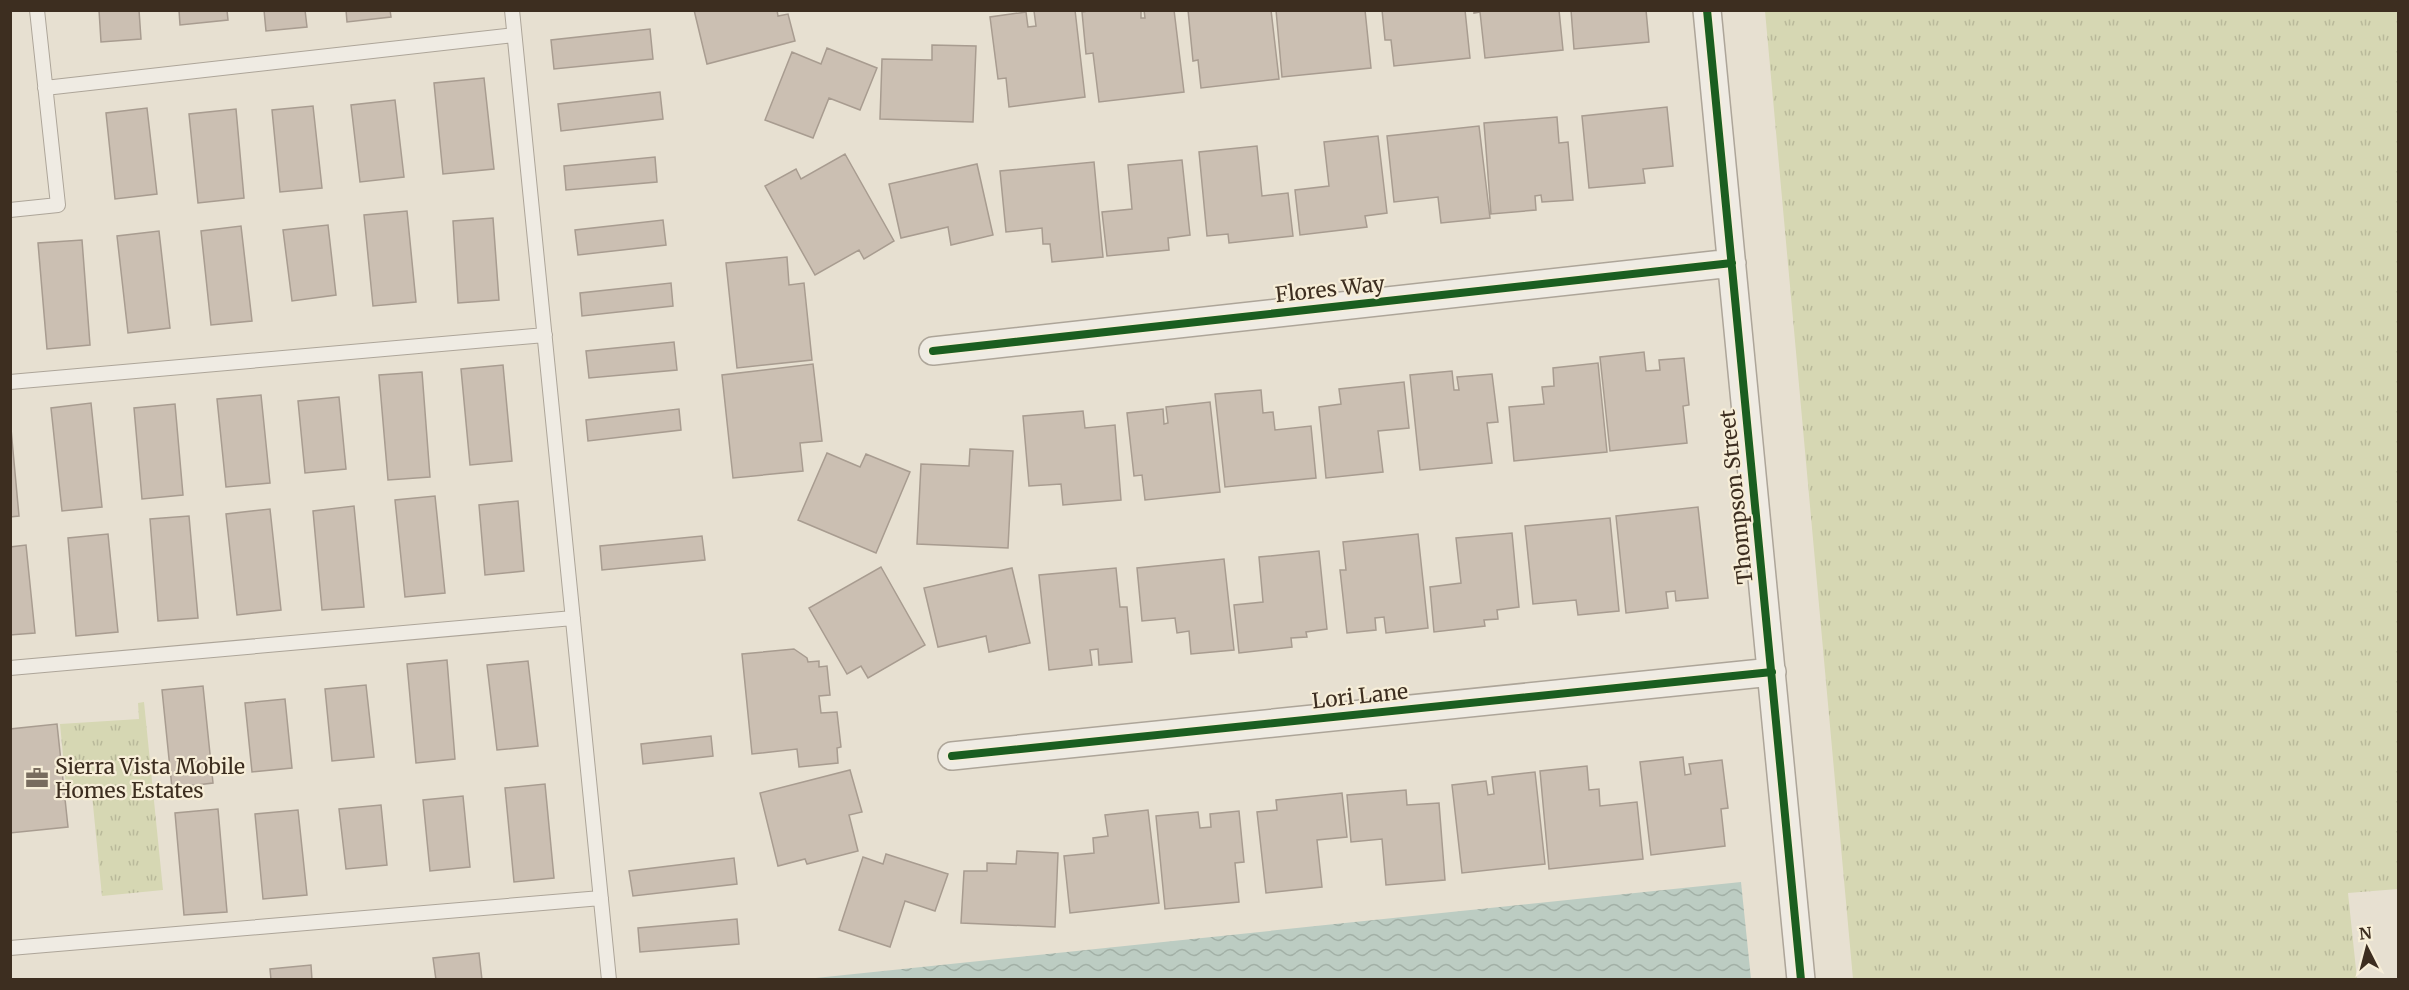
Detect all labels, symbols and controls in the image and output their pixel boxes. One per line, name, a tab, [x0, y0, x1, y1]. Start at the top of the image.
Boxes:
street label: Flores Way	[1274, 270, 1387, 308]
street label: Thompson Street	[1713, 408, 1759, 586]
street label: Lori Lane	[1311, 678, 1409, 714]
place label: Sierra Vista Mobile Homes Estates	[55, 753, 245, 804]
office icon: Sierra Vista Mobile Homes Estates	[24, 765, 50, 791]
north arrow	[2337, 918, 2397, 978]
text: N	[2358, 922, 2373, 944]

